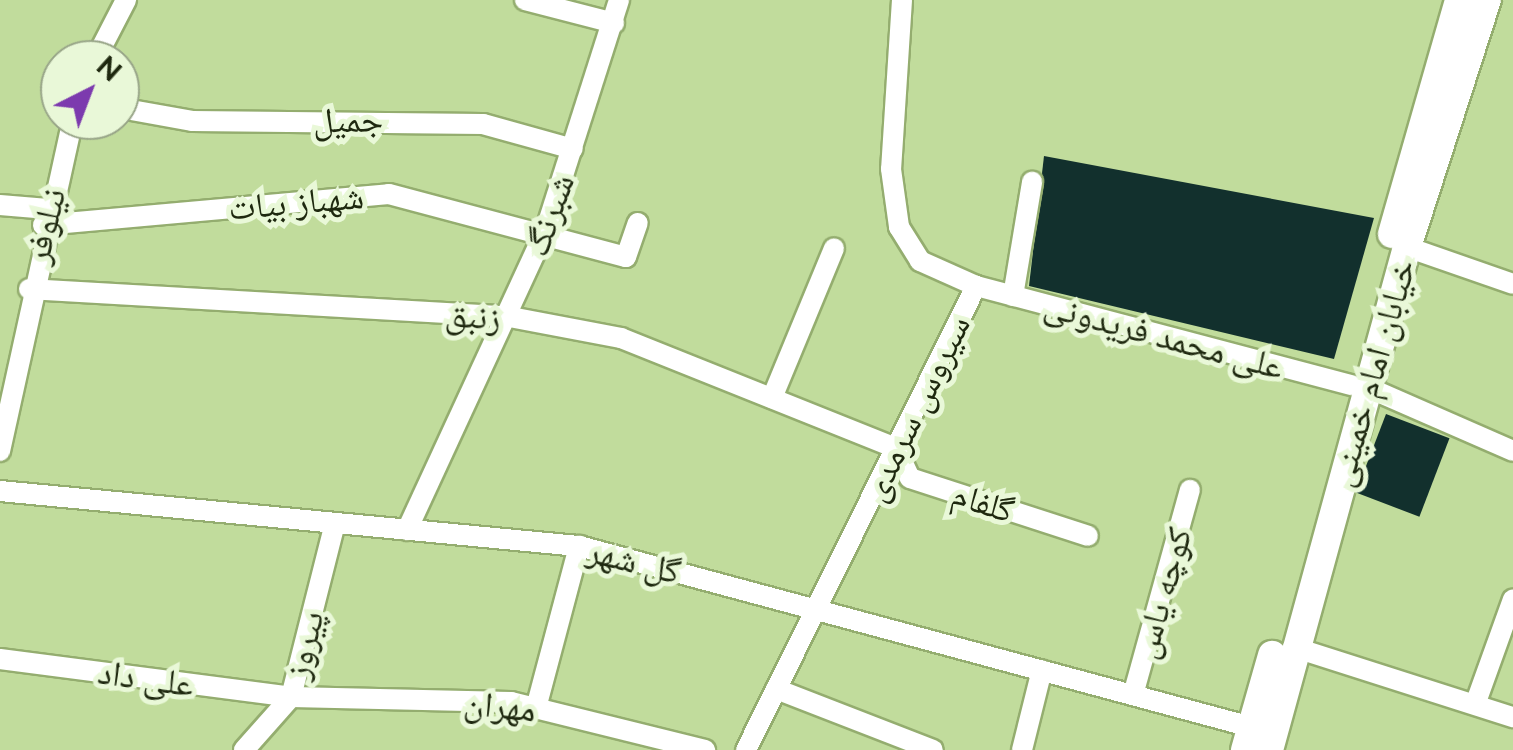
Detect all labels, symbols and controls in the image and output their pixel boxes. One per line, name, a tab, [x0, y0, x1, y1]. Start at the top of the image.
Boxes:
north arrow	[40, 40, 140, 140]
text: N	[90, 49, 128, 88]
street label: جمیل	[313, 98, 383, 142]
street label: شبرنگ	[515, 168, 583, 262]
street label: شهباز بیات	[226, 175, 366, 229]
street label: نیلوفر	[15, 184, 75, 268]
street label: خیابان امام خمینی	[1320, 255, 1424, 491]
street label: علی محمد فریدونی	[1040, 284, 1288, 388]
street label: زنبق	[444, 293, 502, 339]
street label: سیروس سرمدی	[853, 308, 979, 508]
street label: گلفام	[947, 472, 1019, 532]
street label: کوچه یاس	[1123, 523, 1201, 663]
street label: گل شهر	[583, 529, 685, 593]
street label: پیروز	[275, 607, 333, 683]
street label: علی داد	[95, 650, 197, 706]
street label: مهران	[462, 681, 538, 731]

